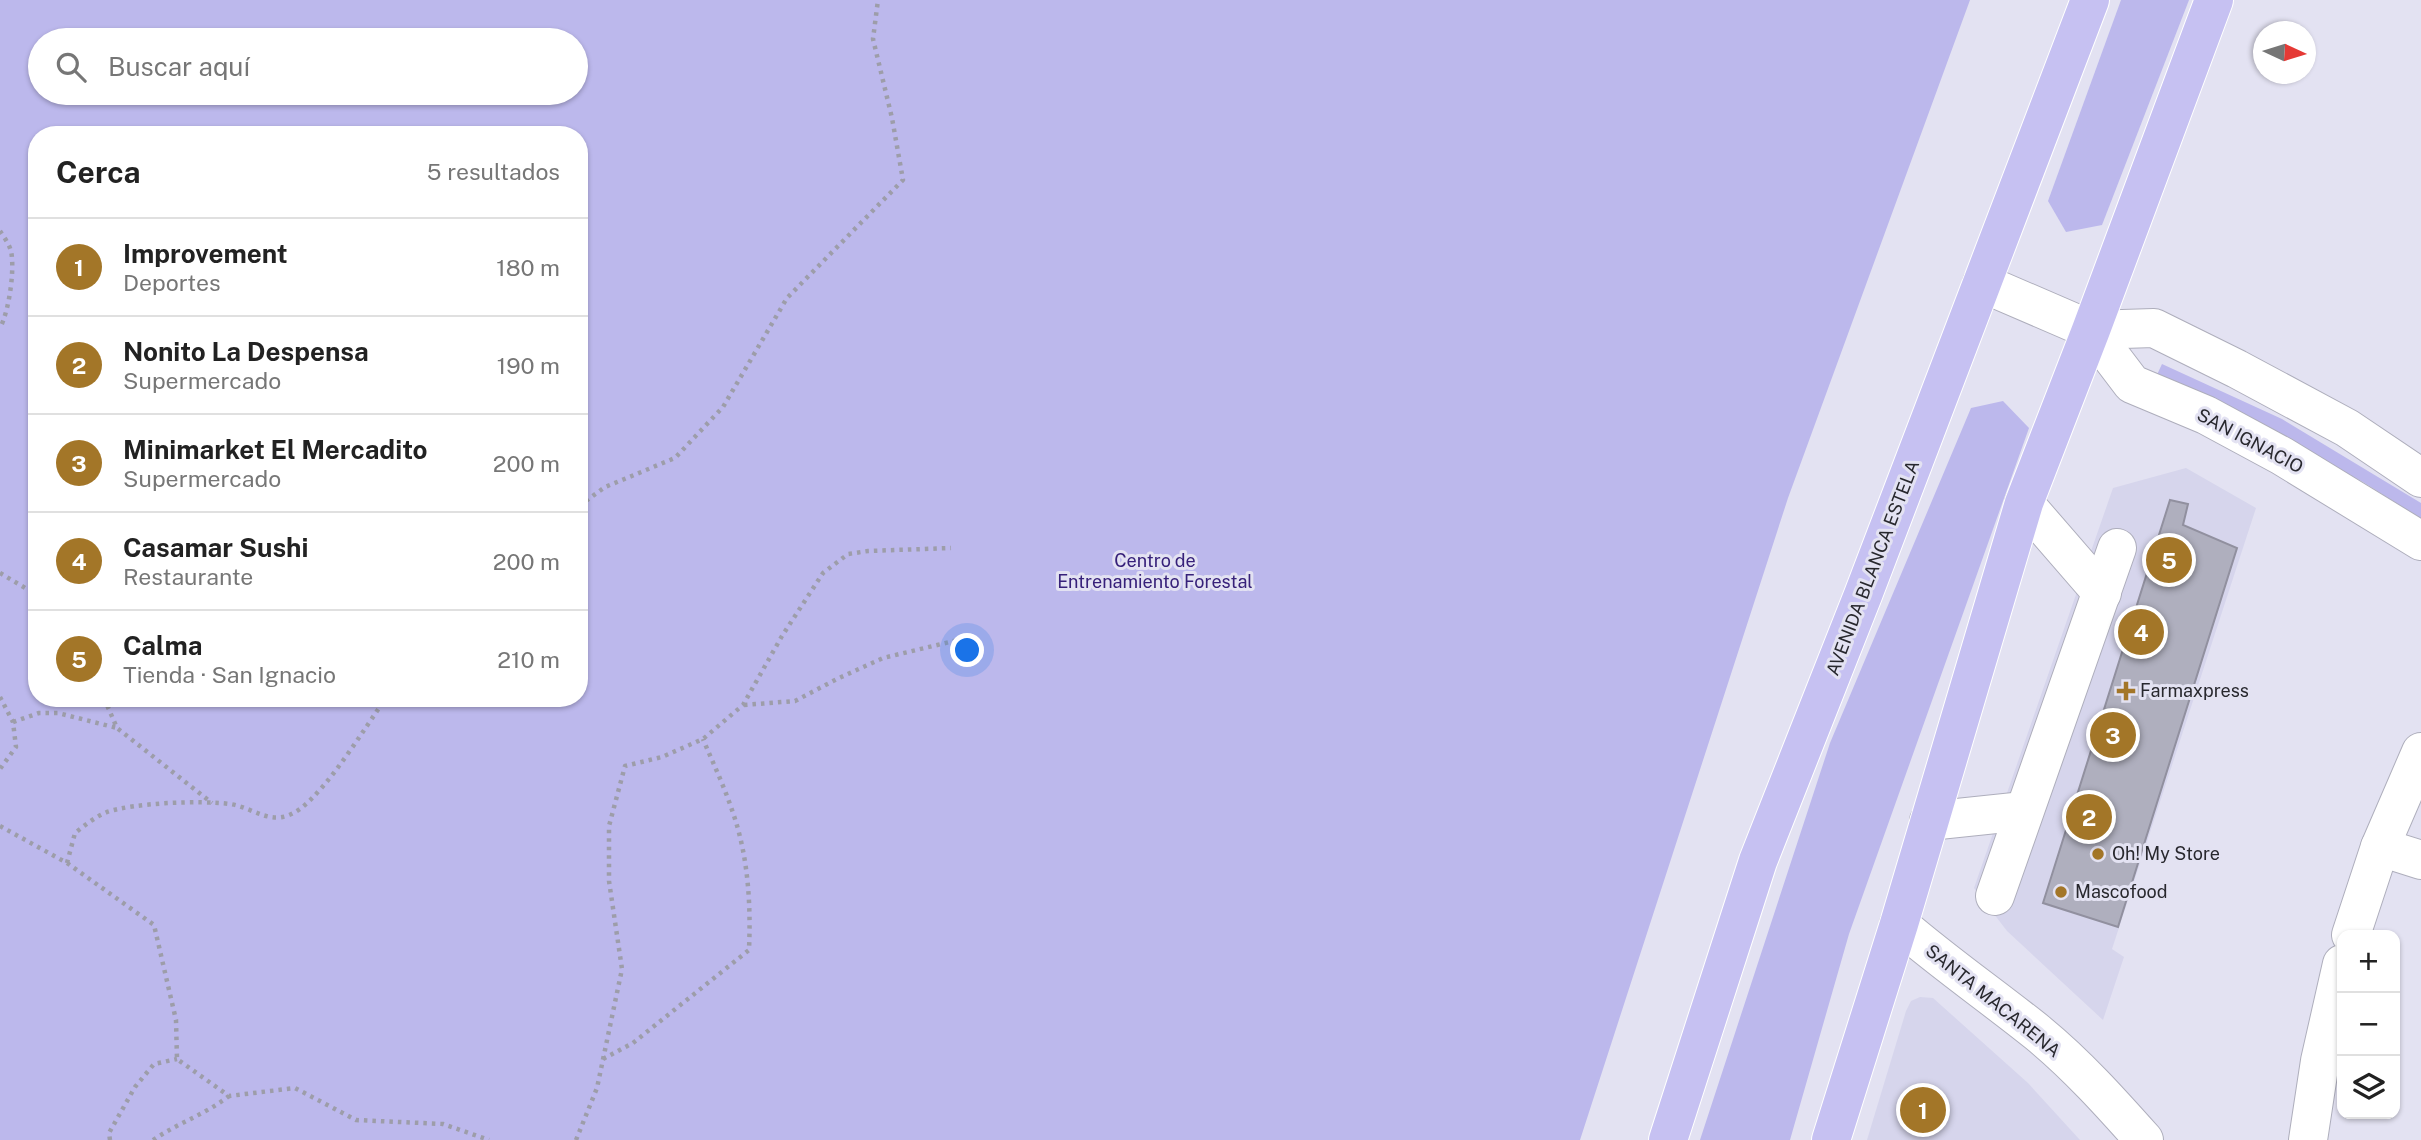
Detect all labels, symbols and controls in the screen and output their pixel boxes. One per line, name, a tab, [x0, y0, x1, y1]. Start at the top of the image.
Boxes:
north arrow	[2253, 21, 2316, 84]
search box	[28, 28, 588, 105]
icon: search	[52, 48, 90, 86]
text: Buscar aquí	[108, 51, 250, 82]
text: Cerca	[56, 154, 141, 190]
text: 5 resultados	[427, 158, 560, 185]
text: Improvement	[123, 238, 287, 269]
text: 1	[74, 254, 84, 281]
text: 180 m	[496, 254, 560, 281]
text: Deportes	[123, 269, 221, 296]
text: Nonito La Despensa	[123, 336, 369, 367]
text: 2	[72, 352, 86, 379]
text: 190 m	[497, 352, 560, 379]
text: Supermercado	[123, 367, 281, 394]
street label: SAN IGNACIO	[2194, 404, 2307, 477]
text: Minimarket El Mercadito	[123, 434, 428, 465]
text: 3	[71, 450, 87, 477]
text: 200 m	[493, 450, 560, 477]
street label: AVENIDA BLANCA ESTELA	[1822, 457, 1923, 678]
text: Supermercado	[123, 465, 281, 492]
text: Casamar Sushi	[123, 532, 308, 563]
pin: 5	[2146, 534, 2192, 586]
text: 4	[71, 548, 87, 575]
text: 200 m	[493, 548, 560, 575]
park label: Centro de Entrenamiento Forestal	[1057, 550, 1253, 592]
text: Restaurante	[123, 563, 253, 590]
pin: 4	[2118, 606, 2164, 658]
text: Calma	[123, 630, 202, 661]
your location	[950, 633, 984, 667]
text: 5	[71, 646, 87, 673]
text: 210 m	[497, 646, 560, 673]
text: Tienda · San Ignacio	[123, 661, 336, 688]
place label: Farmaxpress	[2140, 680, 2249, 701]
marker: Farmaxpress	[2118, 683, 2134, 699]
pin: 3	[2090, 709, 2136, 761]
pin: 2	[2066, 791, 2112, 843]
place label: Oh! My Store	[2112, 843, 2220, 864]
marker: Oh! My Store	[2090, 846, 2106, 862]
place label: Mascofood	[2075, 881, 2168, 902]
marker: Mascofood	[2053, 884, 2069, 900]
map controls	[2337, 930, 2400, 1119]
button: +	[2337, 930, 2400, 993]
street label: SANTA MACARENA	[1922, 940, 2065, 1062]
button: −	[2337, 993, 2400, 1056]
button: layers	[2337, 1056, 2400, 1119]
pin: 1	[1900, 1084, 1946, 1136]

